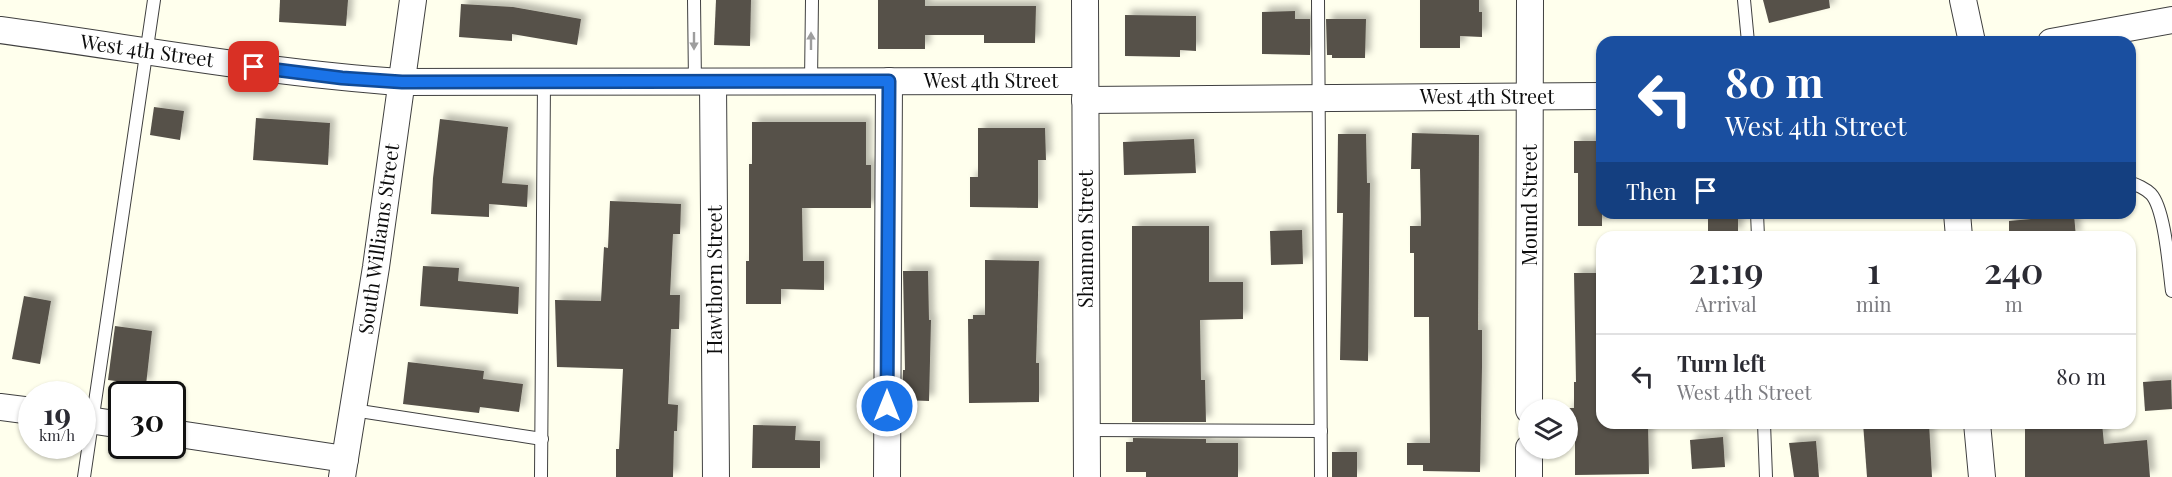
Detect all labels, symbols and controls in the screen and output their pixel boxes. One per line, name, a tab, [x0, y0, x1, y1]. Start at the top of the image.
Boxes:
street label: West 4th Street	[78, 27, 217, 72]
one-way arrow	[806, 31, 816, 50]
one-way arrow	[689, 32, 699, 51]
pin	[228, 41, 279, 92]
icon: arrive	[237, 50, 270, 83]
text: 80 m	[1725, 53, 1823, 109]
icon: left	[1626, 60, 1704, 138]
street label: West 4th Street	[923, 66, 1059, 93]
street label: West 4th Street	[1419, 82, 1555, 109]
text: West 4th Street	[1725, 107, 1907, 143]
street label: South Williams Street	[351, 141, 404, 336]
street label: Mound Street	[1515, 143, 1542, 266]
street label: Shannon Street	[1071, 169, 1098, 308]
icon: arrive	[1689, 174, 1722, 207]
text: Then	[1626, 176, 1677, 206]
street label: Hawthorn Street	[700, 204, 727, 355]
text: 21:19	[1688, 245, 1764, 293]
text: 1	[1867, 245, 1881, 293]
text: 240	[1984, 245, 2044, 293]
text: Arrival	[1695, 290, 1757, 317]
text: min	[1856, 290, 1892, 317]
text: m	[2005, 290, 2023, 317]
text: Turn left	[1677, 348, 1766, 378]
icon: left	[1626, 360, 1659, 393]
text: 80 m	[2056, 361, 2106, 391]
position arrow	[855, 374, 919, 438]
text: West 4th Street	[1677, 378, 1811, 405]
speed limit sign: 30	[108, 381, 186, 459]
text: 19	[43, 393, 71, 433]
map controls	[1518, 399, 1578, 459]
button: layers	[1518, 399, 1578, 459]
text: km/h	[39, 425, 75, 445]

